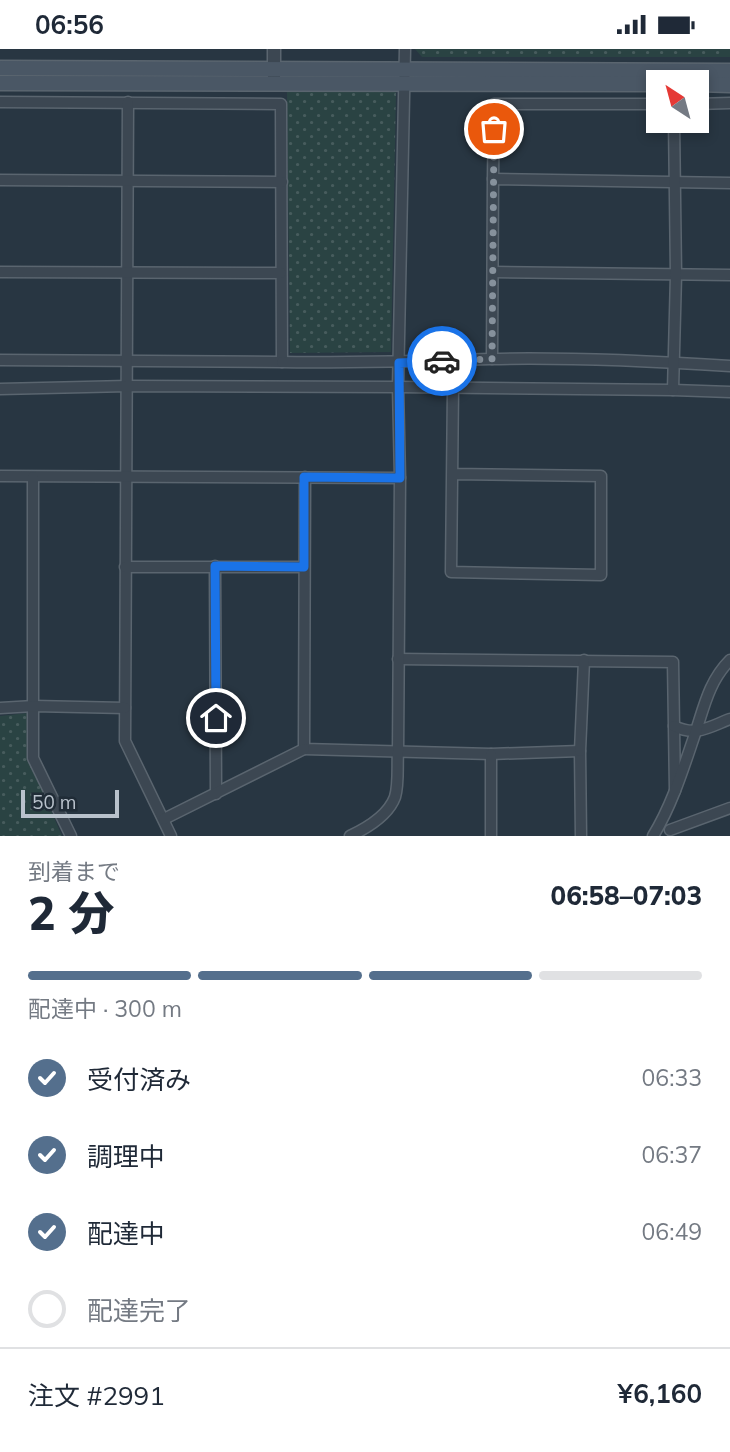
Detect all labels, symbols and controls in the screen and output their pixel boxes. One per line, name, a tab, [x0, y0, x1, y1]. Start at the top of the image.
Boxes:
text: 06:56	[35, 8, 104, 41]
north arrow	[646, 70, 709, 133]
map controls	[646, 70, 709, 133]
pin	[464, 99, 524, 159]
icon: bag	[475, 110, 513, 148]
courier	[407, 326, 477, 396]
icon: car	[423, 342, 461, 380]
pin	[186, 688, 246, 748]
icon: home	[197, 699, 235, 737]
scale bar	[21, 787, 119, 819]
text: 50 m	[32, 790, 76, 814]
text: 到着まで	[28, 857, 120, 886]
text: 06:58–07:03	[551, 879, 702, 912]
text: 2 分	[28, 884, 115, 942]
text: 配達中 · 300 m	[28, 994, 182, 1023]
icon: check	[28, 1059, 66, 1097]
text: 受付済み	[87, 1063, 191, 1096]
text: 06:33	[642, 1063, 702, 1092]
icon: check	[28, 1136, 66, 1174]
text: 調理中	[87, 1140, 165, 1173]
text: 06:37	[642, 1140, 702, 1169]
icon: check	[28, 1213, 66, 1251]
text: 配達中	[87, 1217, 165, 1250]
text: 06:49	[642, 1217, 702, 1246]
text: 配達完了	[87, 1294, 191, 1327]
text: ¥6,160	[618, 1377, 702, 1410]
text: 注文 #2991	[28, 1379, 165, 1412]

